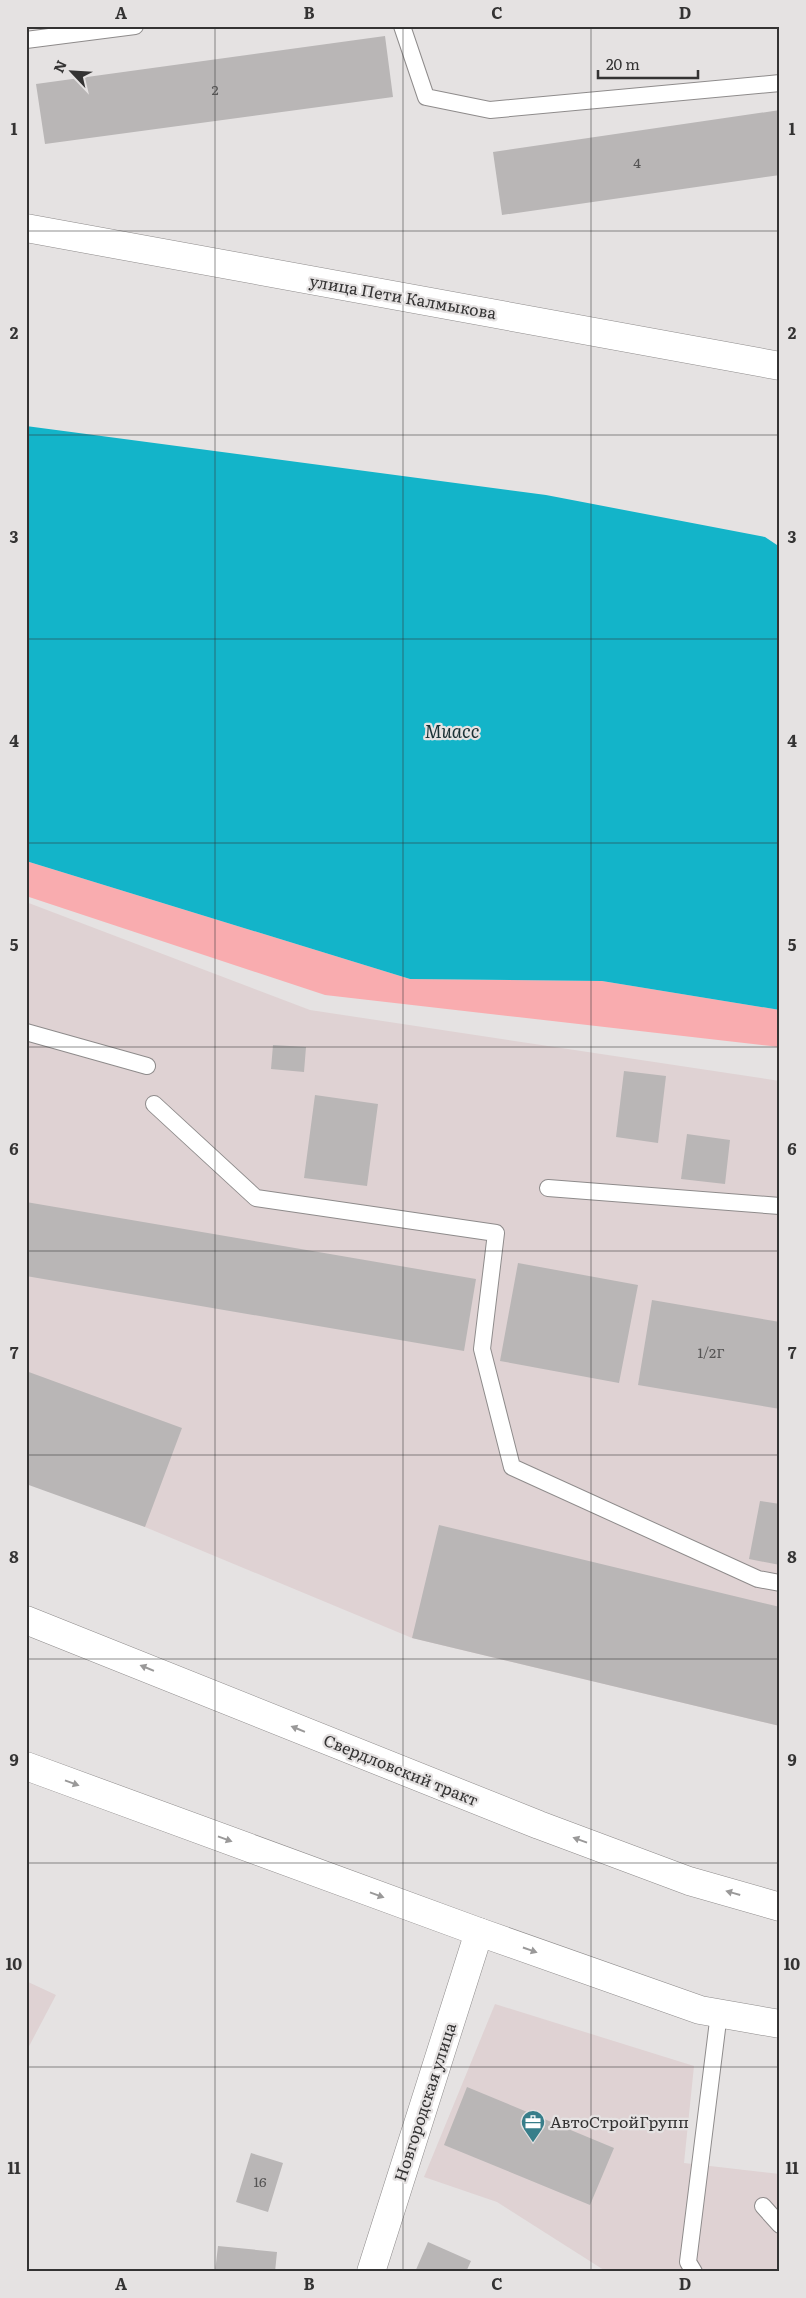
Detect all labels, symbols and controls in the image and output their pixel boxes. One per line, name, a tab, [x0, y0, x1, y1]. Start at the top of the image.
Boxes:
text: A	[115, 0, 127, 24]
text: B	[303, 0, 315, 24]
text: C	[491, 0, 503, 24]
text: D	[679, 0, 691, 24]
north arrow	[48, 48, 98, 98]
scale bar	[598, 48, 698, 80]
text: 20 m	[606, 52, 640, 75]
text: N	[48, 56, 71, 76]
house number: 2	[211, 79, 219, 99]
text: 1	[11, 116, 18, 140]
text: 1	[789, 116, 796, 140]
house number: 4	[633, 152, 641, 172]
street label: улица Пети Калмыкова	[308, 268, 499, 324]
text: 2	[10, 320, 19, 344]
text: 2	[788, 320, 797, 344]
text: 3	[10, 524, 19, 548]
text: 3	[788, 524, 797, 548]
water label: Миасс	[424, 717, 480, 744]
text: 4	[9, 728, 19, 752]
text: 4	[787, 728, 797, 752]
text: 5	[10, 932, 19, 956]
text: 5	[788, 932, 797, 956]
text: 6	[9, 1136, 19, 1160]
text: 6	[787, 1136, 797, 1160]
text: 7	[10, 1340, 19, 1364]
text: 7	[788, 1340, 797, 1364]
house number: 1/2Г	[697, 1342, 725, 1362]
text: 8	[9, 1544, 19, 1568]
text: 8	[787, 1544, 797, 1568]
one-way arrow	[140, 1664, 154, 1672]
one-way arrow	[291, 1724, 305, 1732]
street label: Свердловский тракт	[320, 1727, 482, 1811]
text: 9	[9, 1747, 19, 1771]
text: 9	[787, 1747, 797, 1771]
one-way arrow	[65, 1779, 80, 1787]
one-way arrow	[217, 1836, 232, 1843]
one-way arrow	[572, 1836, 587, 1843]
one-way arrow	[725, 1889, 740, 1897]
one-way arrow	[370, 1891, 385, 1899]
one-way arrow	[523, 1946, 538, 1954]
text: 10	[6, 1951, 22, 1975]
text: 10	[784, 1951, 800, 1975]
street label: Новгородская улица	[387, 2019, 461, 2184]
office icon: АвтоСтройГрупп	[520, 2109, 546, 2143]
place label: АвтоСтройГрупп	[550, 2109, 689, 2133]
text: 11	[7, 2155, 21, 2179]
text: 11	[785, 2155, 799, 2179]
house number: 16	[253, 2171, 267, 2191]
text: A	[115, 2271, 127, 2295]
text: B	[303, 2271, 315, 2295]
text: C	[491, 2271, 503, 2295]
text: D	[679, 2271, 691, 2295]

